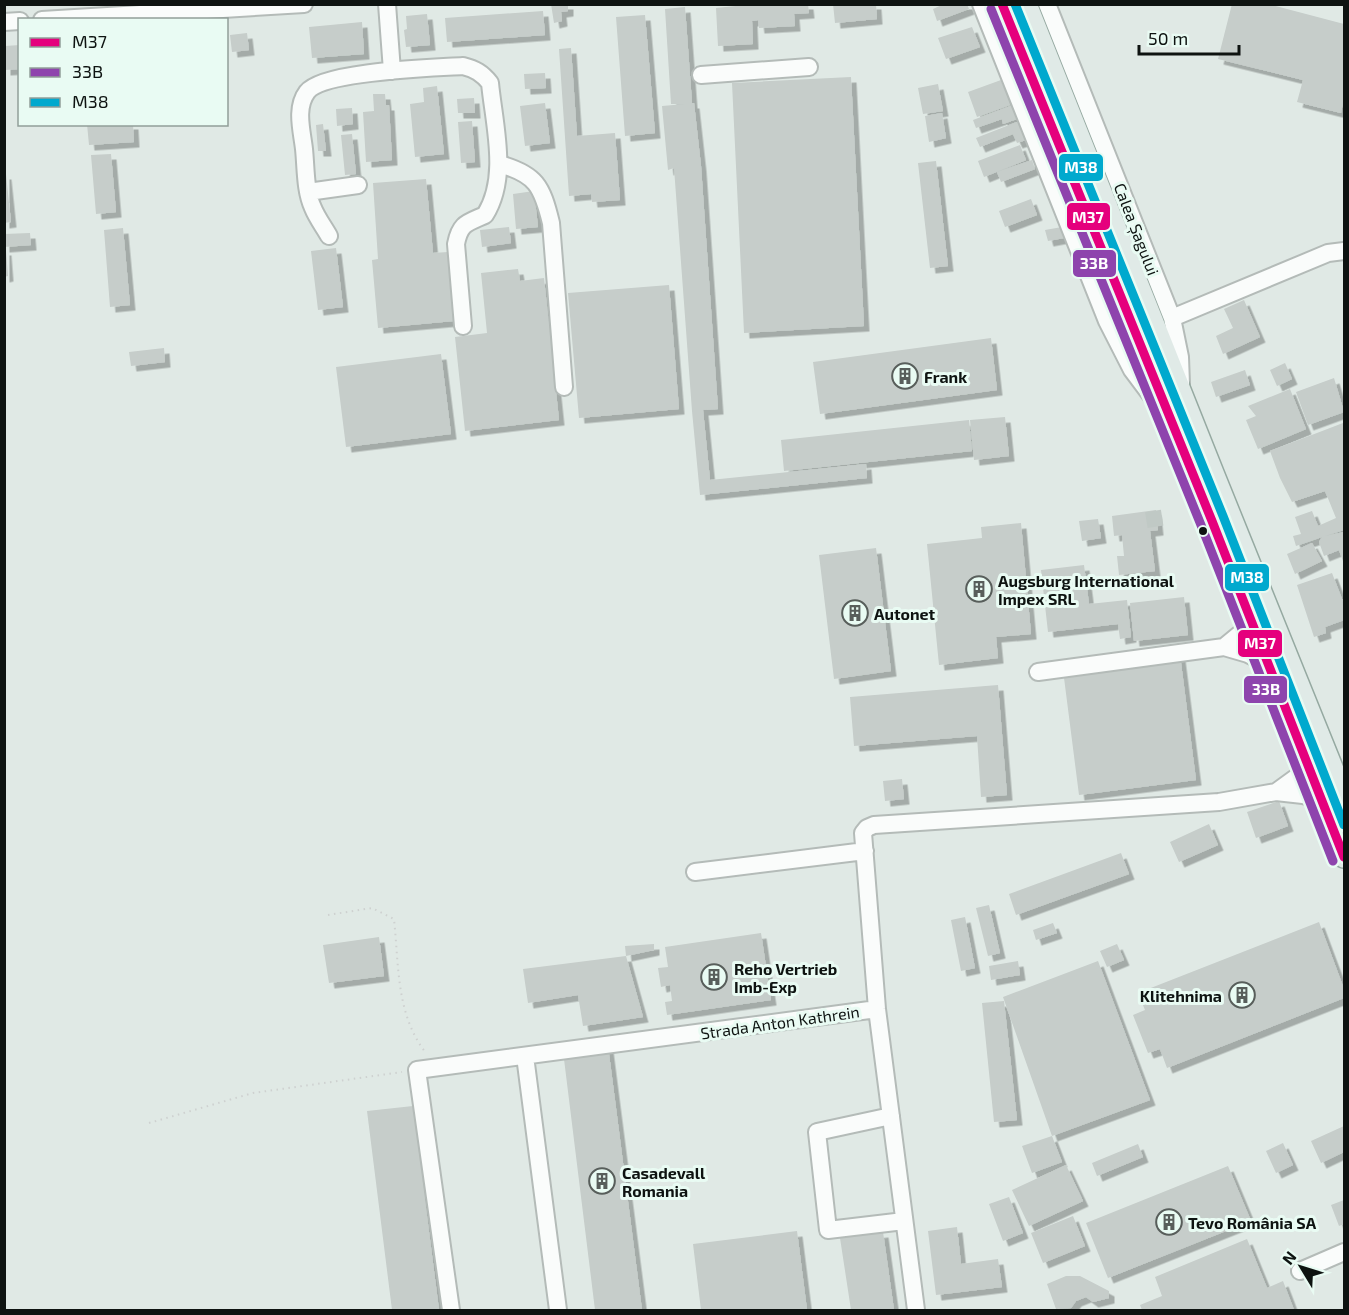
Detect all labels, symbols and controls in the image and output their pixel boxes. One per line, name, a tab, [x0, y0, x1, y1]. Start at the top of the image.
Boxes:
legend	[18, 18, 228, 126]
scale bar	[1139, 18, 1240, 56]
text: 50 m	[1148, 27, 1188, 49]
text: M37	[72, 30, 107, 52]
text: 33B	[72, 60, 103, 82]
text: M38	[72, 90, 109, 112]
line badge: M38	[1058, 153, 1104, 182]
text: M38	[1064, 157, 1098, 176]
street label: Calea Șagului	[1109, 180, 1163, 279]
line badge: M37	[1066, 202, 1111, 231]
text: M37	[1072, 207, 1105, 226]
line badge: 33B	[1072, 249, 1117, 278]
text: 33B	[1080, 253, 1108, 272]
building icon: Frank	[890, 361, 920, 391]
place label: Frank	[924, 367, 967, 386]
unlabelled marker	[1197, 525, 1209, 537]
line badge: M38	[1224, 563, 1270, 592]
text: M38	[1230, 567, 1264, 586]
place label: Augsburg International Impex SRL	[998, 571, 1175, 608]
building icon: Augsburg International Impex SRL	[964, 574, 994, 604]
building icon: Autonet	[840, 598, 870, 628]
place label: Autonet	[874, 604, 936, 623]
line badge: M37	[1237, 629, 1283, 658]
text: M37	[1244, 633, 1277, 652]
line badge: 33B	[1243, 675, 1288, 704]
text: 33B	[1252, 679, 1280, 698]
place label: Reho Vertrieb Imb-Exp	[734, 959, 837, 996]
building icon: Reho Vertrieb Imb-Exp	[699, 962, 729, 992]
building icon: Klitehnima	[1227, 980, 1257, 1010]
place label: Klitehnima	[1140, 986, 1222, 1005]
street label: Strada Anton Kathrein	[699, 1001, 861, 1043]
place label: Casadevall Romania	[622, 1163, 706, 1200]
building icon: Casadevall Romania	[587, 1166, 617, 1196]
building icon: Tevo România SA	[1154, 1207, 1184, 1237]
place label: Tevo România SA	[1188, 1213, 1317, 1232]
north arrow	[1271, 1237, 1331, 1297]
text: N	[1278, 1247, 1300, 1268]

